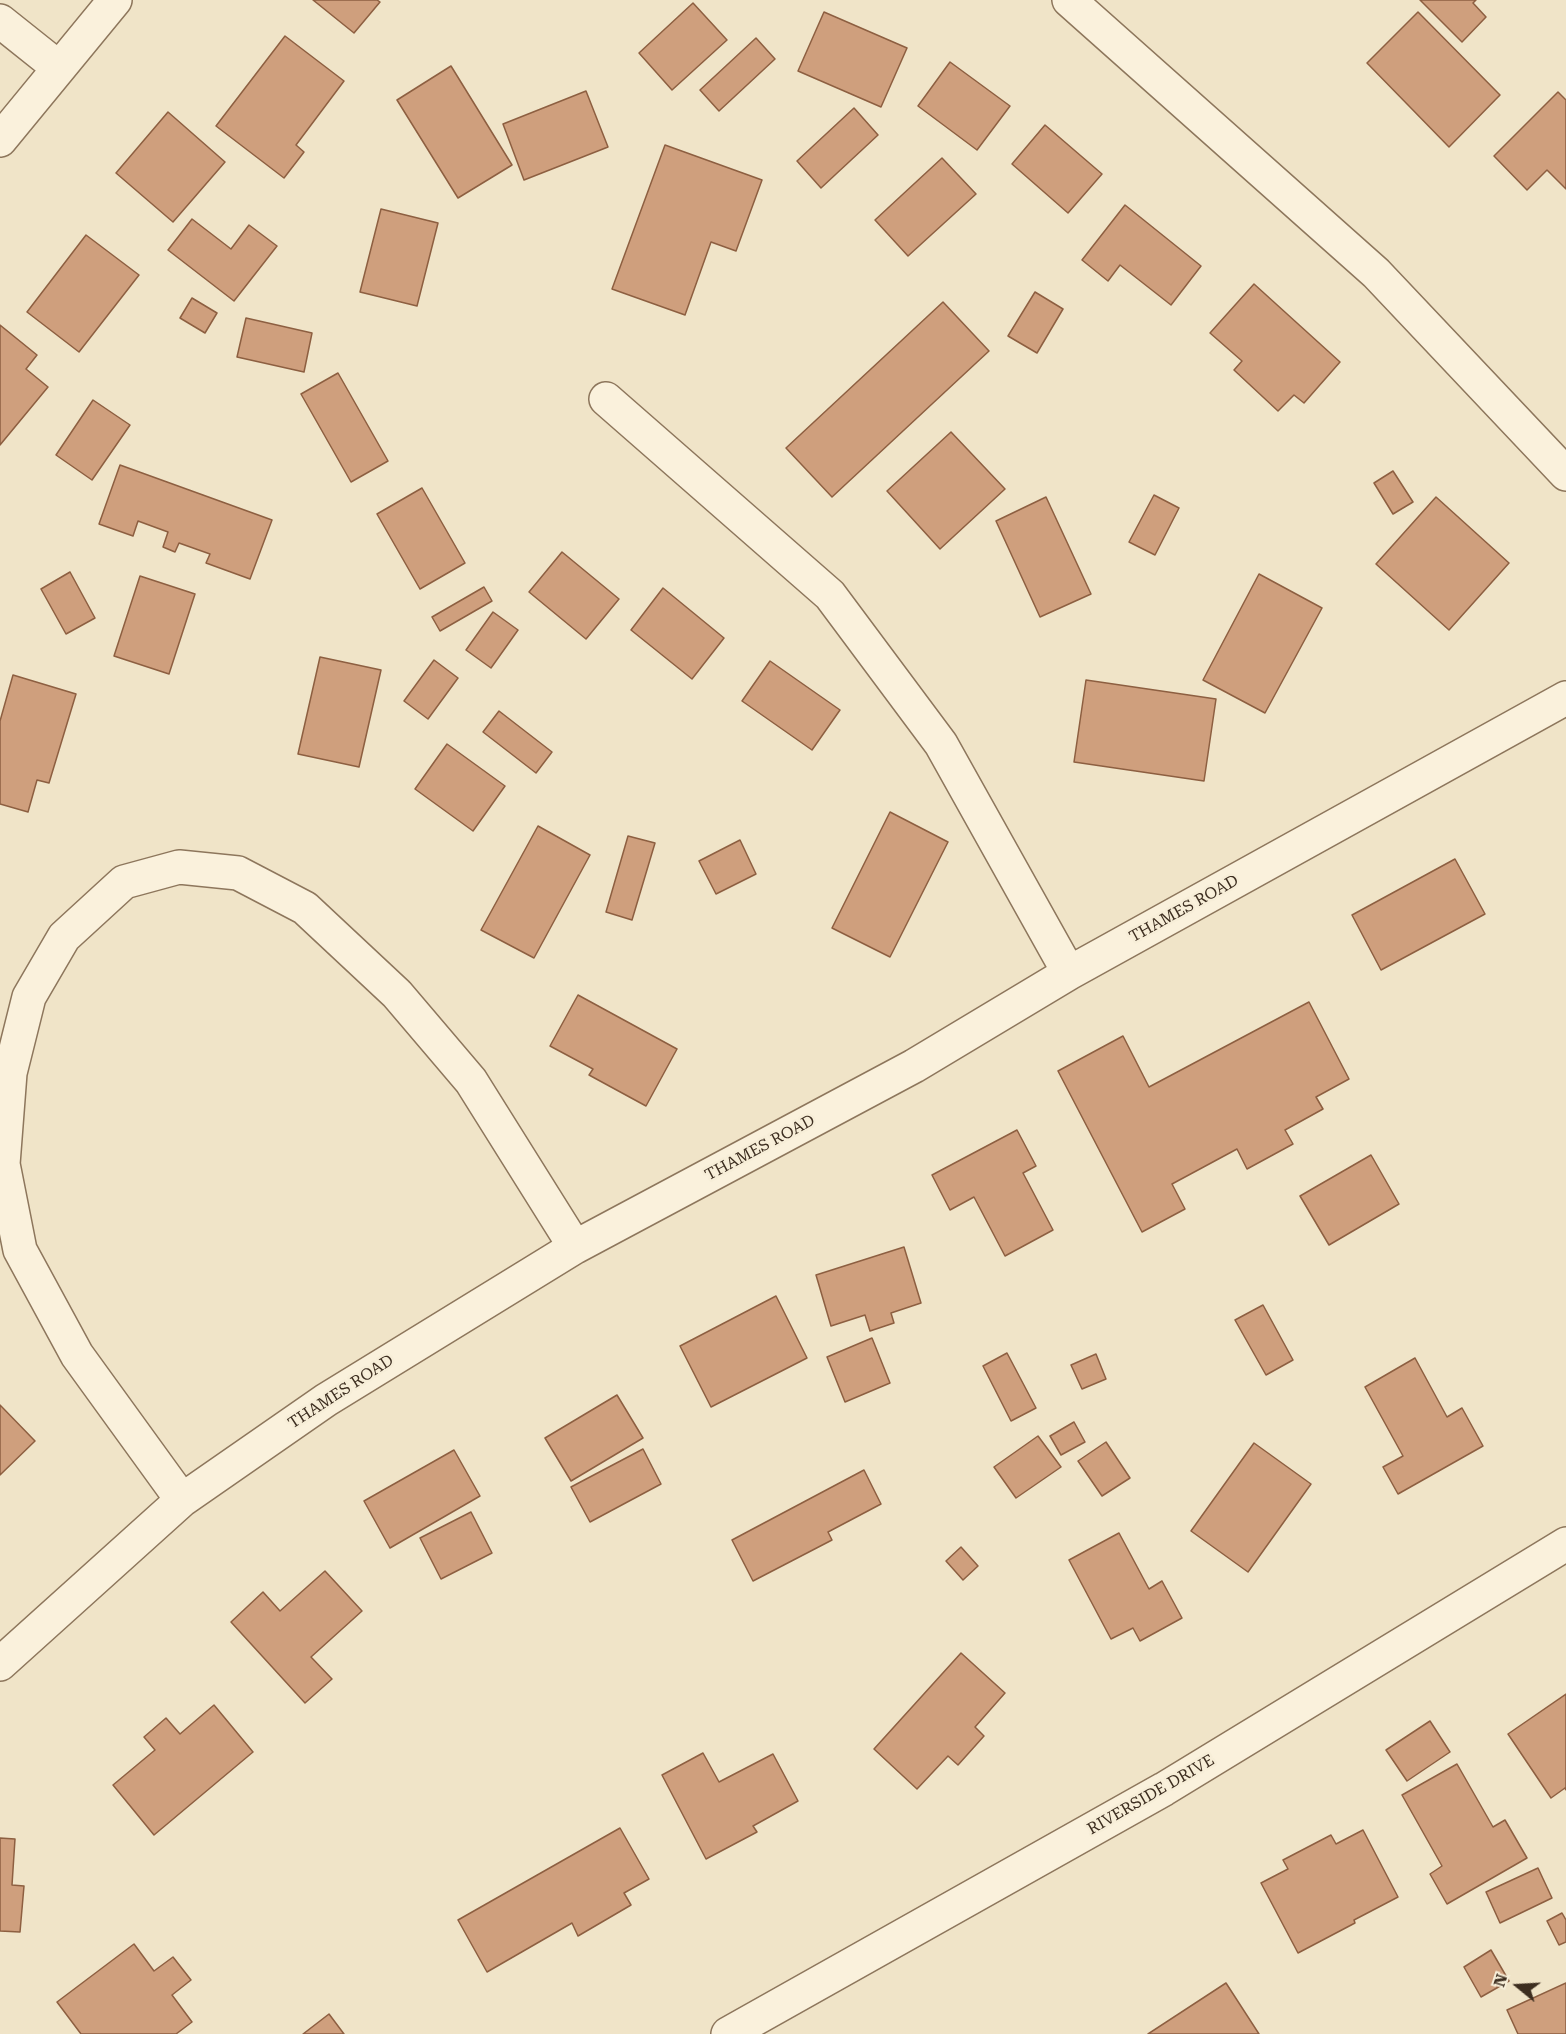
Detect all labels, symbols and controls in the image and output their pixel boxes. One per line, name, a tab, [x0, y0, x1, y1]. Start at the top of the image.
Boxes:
street label: THAMES ROAD	[1126, 871, 1242, 947]
street label: THAMES ROAD	[702, 1111, 818, 1185]
street label: THAMES ROAD	[285, 1351, 397, 1433]
street label: RIVERSIDE DRIVE	[1084, 1751, 1218, 1839]
north arrow	[1488, 1956, 1548, 2016]
text: N	[1489, 1971, 1511, 1989]

